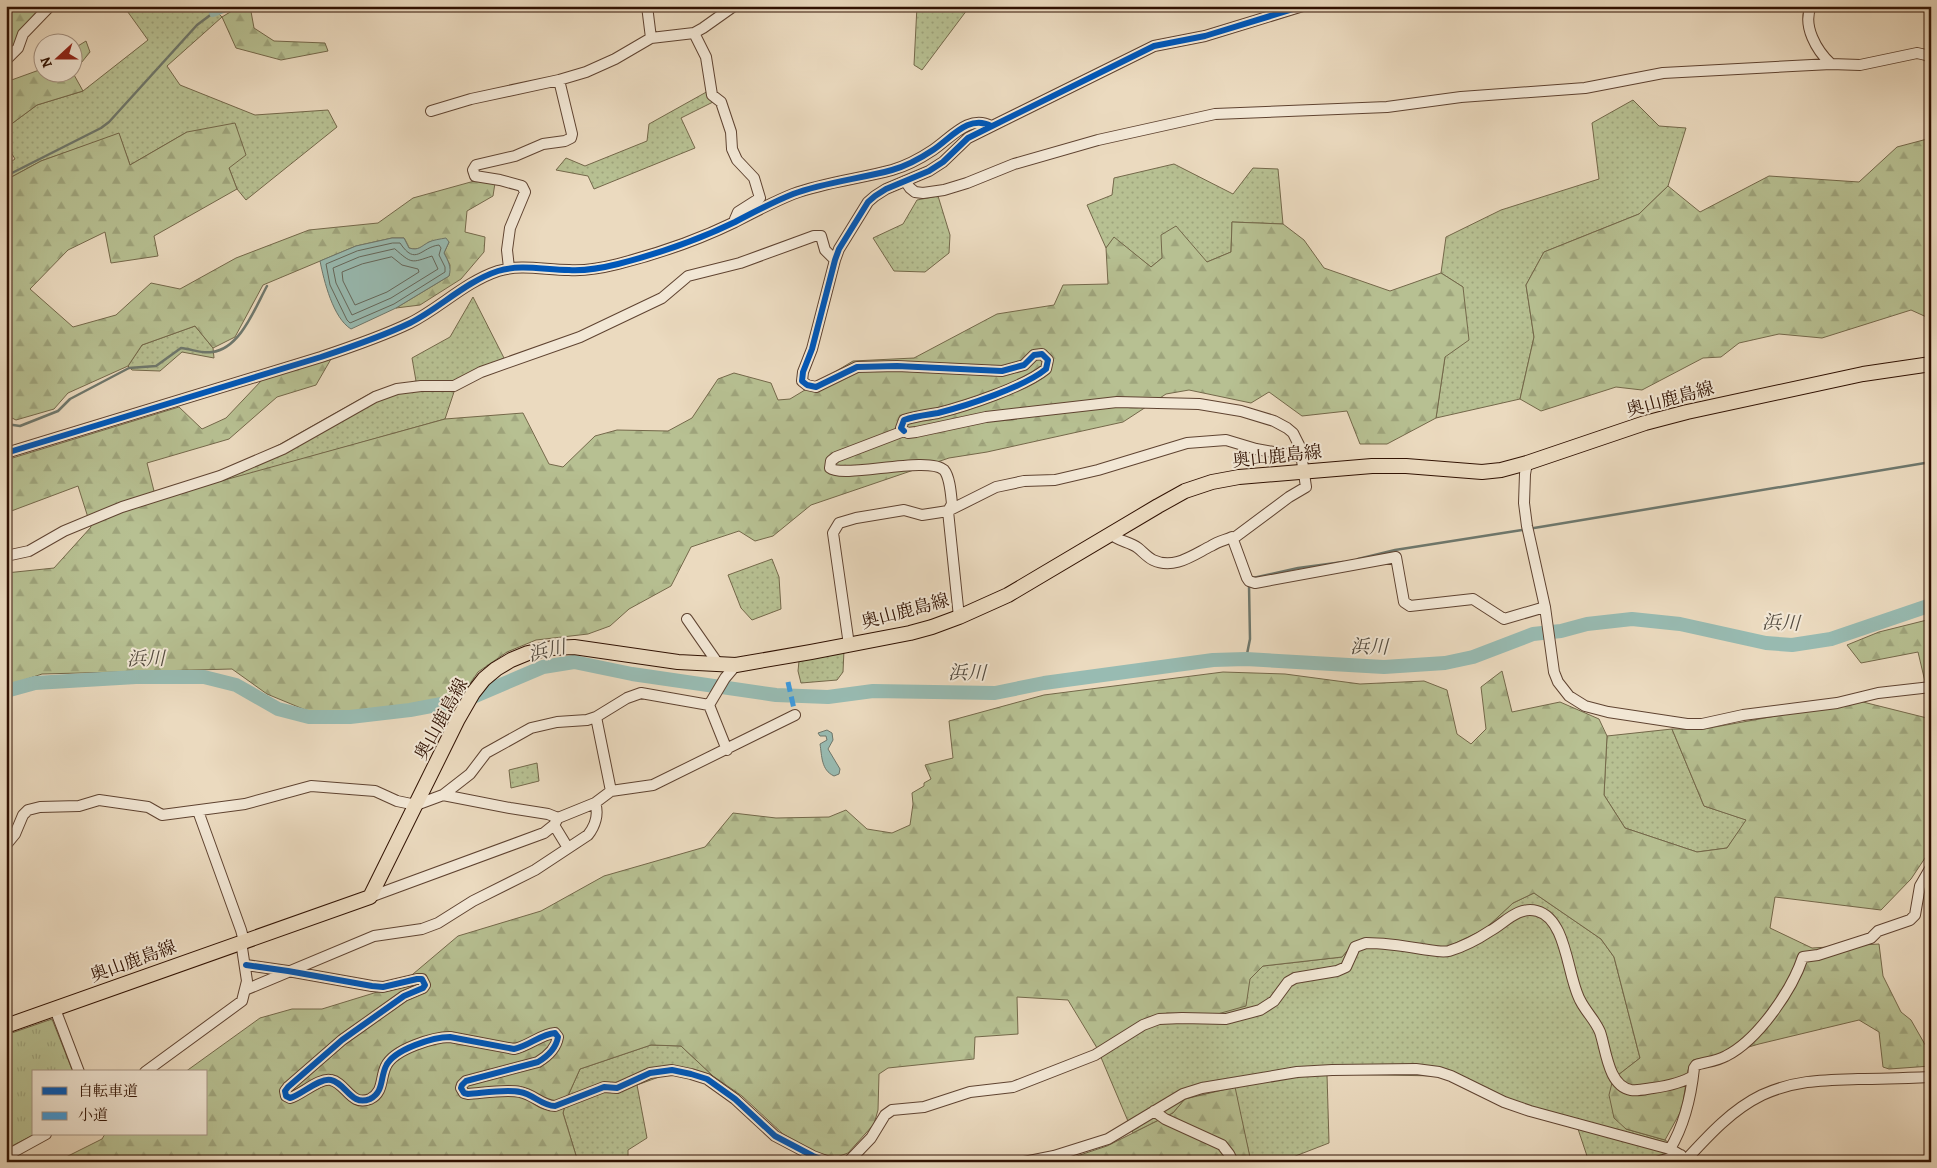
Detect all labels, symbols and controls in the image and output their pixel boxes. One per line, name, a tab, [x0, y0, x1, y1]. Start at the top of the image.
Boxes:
north arrow	[32, 32, 82, 82]
text: N	[36, 54, 57, 71]
street label: 奥山鹿島線	[1623, 376, 1717, 422]
street label: 奥山鹿島線	[1231, 439, 1323, 473]
street label: 奥山鹿島線	[858, 588, 952, 634]
water label: 浜川	[1762, 609, 1802, 637]
water label: 浜川	[526, 634, 570, 668]
water label: 浜川	[1350, 634, 1390, 660]
water label: 浜川	[127, 646, 167, 672]
water label: 浜川	[948, 660, 988, 686]
street label: 奥山鹿島線	[409, 674, 473, 764]
street label: 奥山鹿島線	[87, 934, 179, 988]
legend	[32, 1070, 208, 1136]
text: 自転車道	[78, 1081, 138, 1101]
text: 小道	[78, 1105, 108, 1125]

